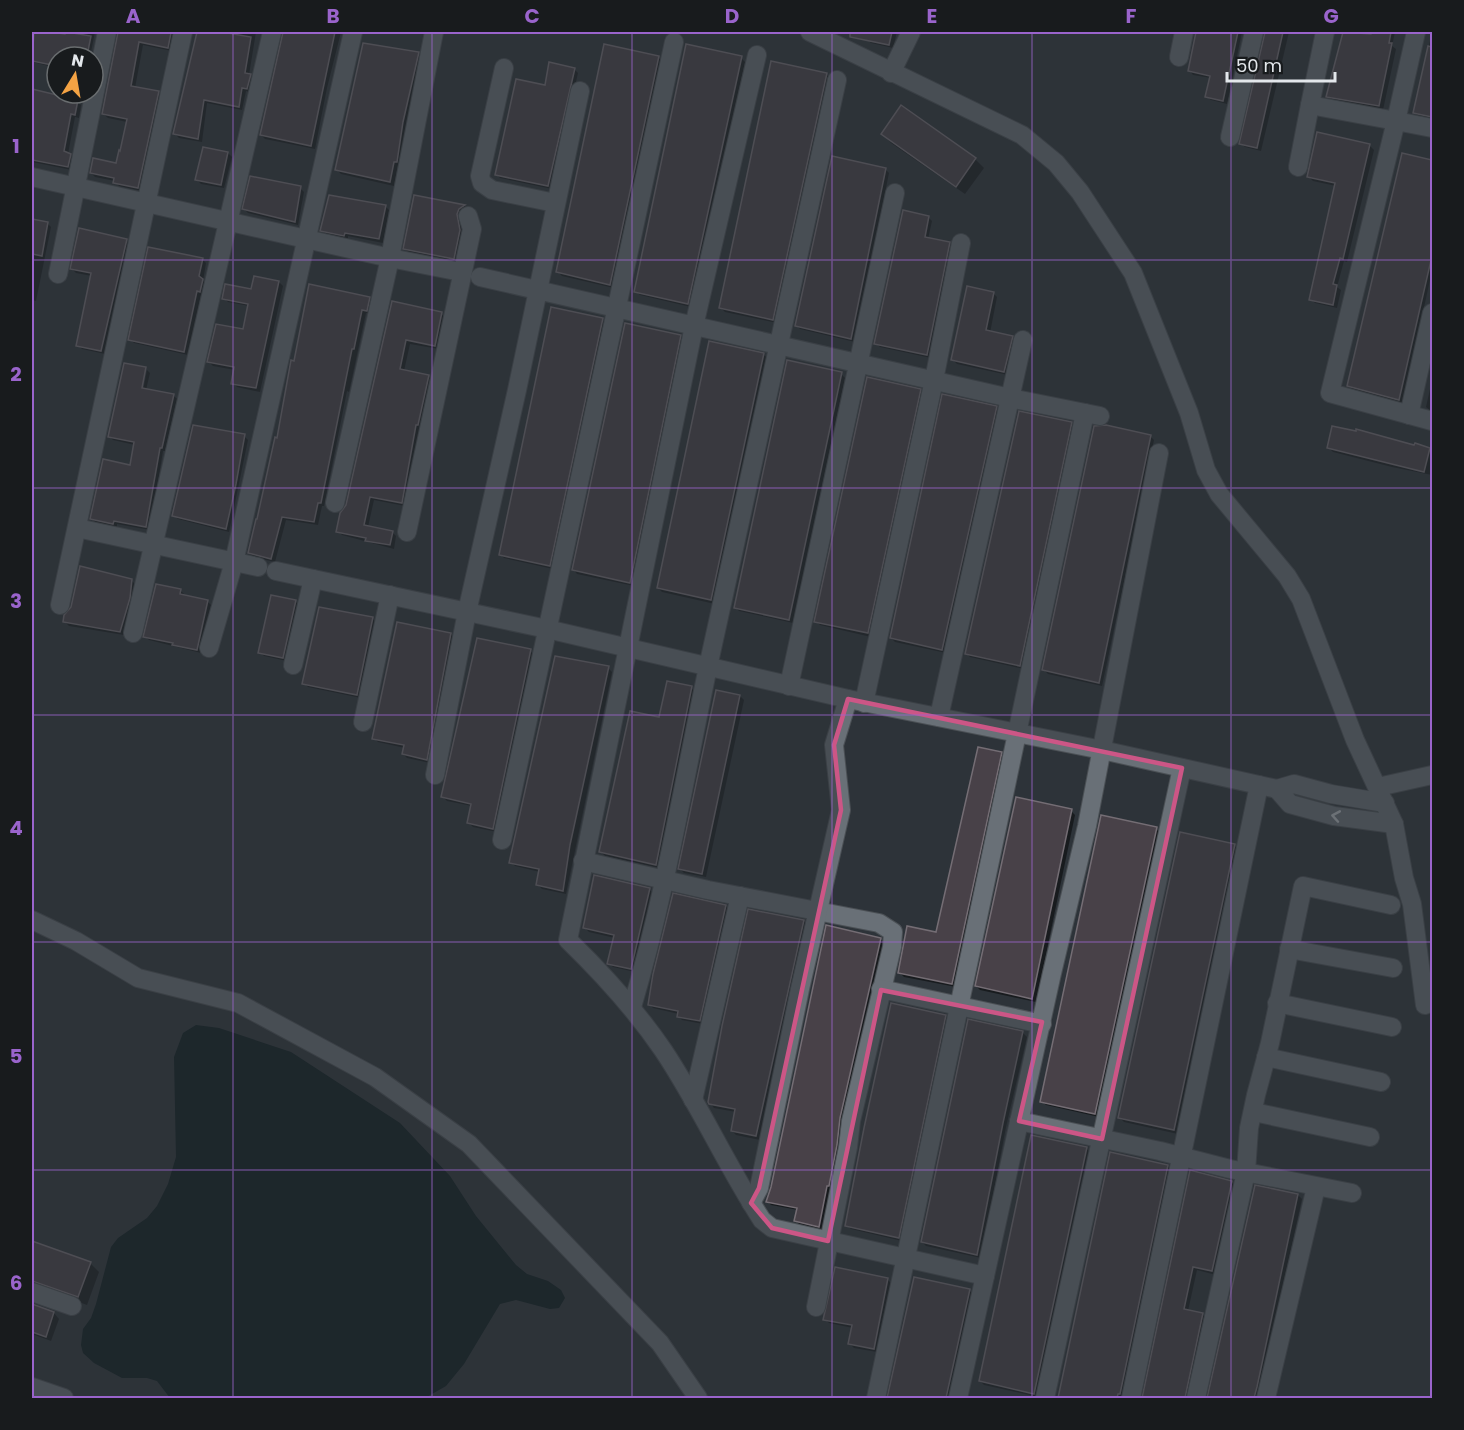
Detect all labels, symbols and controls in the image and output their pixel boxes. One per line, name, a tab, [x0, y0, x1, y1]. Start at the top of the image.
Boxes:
text: A	[126, 2, 141, 30]
text: B	[326, 2, 340, 30]
text: C	[524, 2, 540, 30]
text: D	[725, 2, 739, 30]
text: E	[927, 2, 937, 30]
text: F	[1126, 2, 1137, 30]
text: G	[1323, 2, 1339, 30]
north arrow	[45, 45, 105, 105]
scale bar	[1227, 45, 1335, 83]
text: N	[70, 48, 86, 73]
text: 50 m	[1236, 53, 1282, 78]
text: 1	[12, 132, 20, 160]
text: 2	[10, 360, 22, 388]
text: 3	[10, 587, 22, 615]
one-way arrow	[1332, 810, 1341, 822]
text: 4	[9, 814, 23, 842]
text: 5	[10, 1042, 23, 1070]
text: 6	[10, 1269, 22, 1297]

